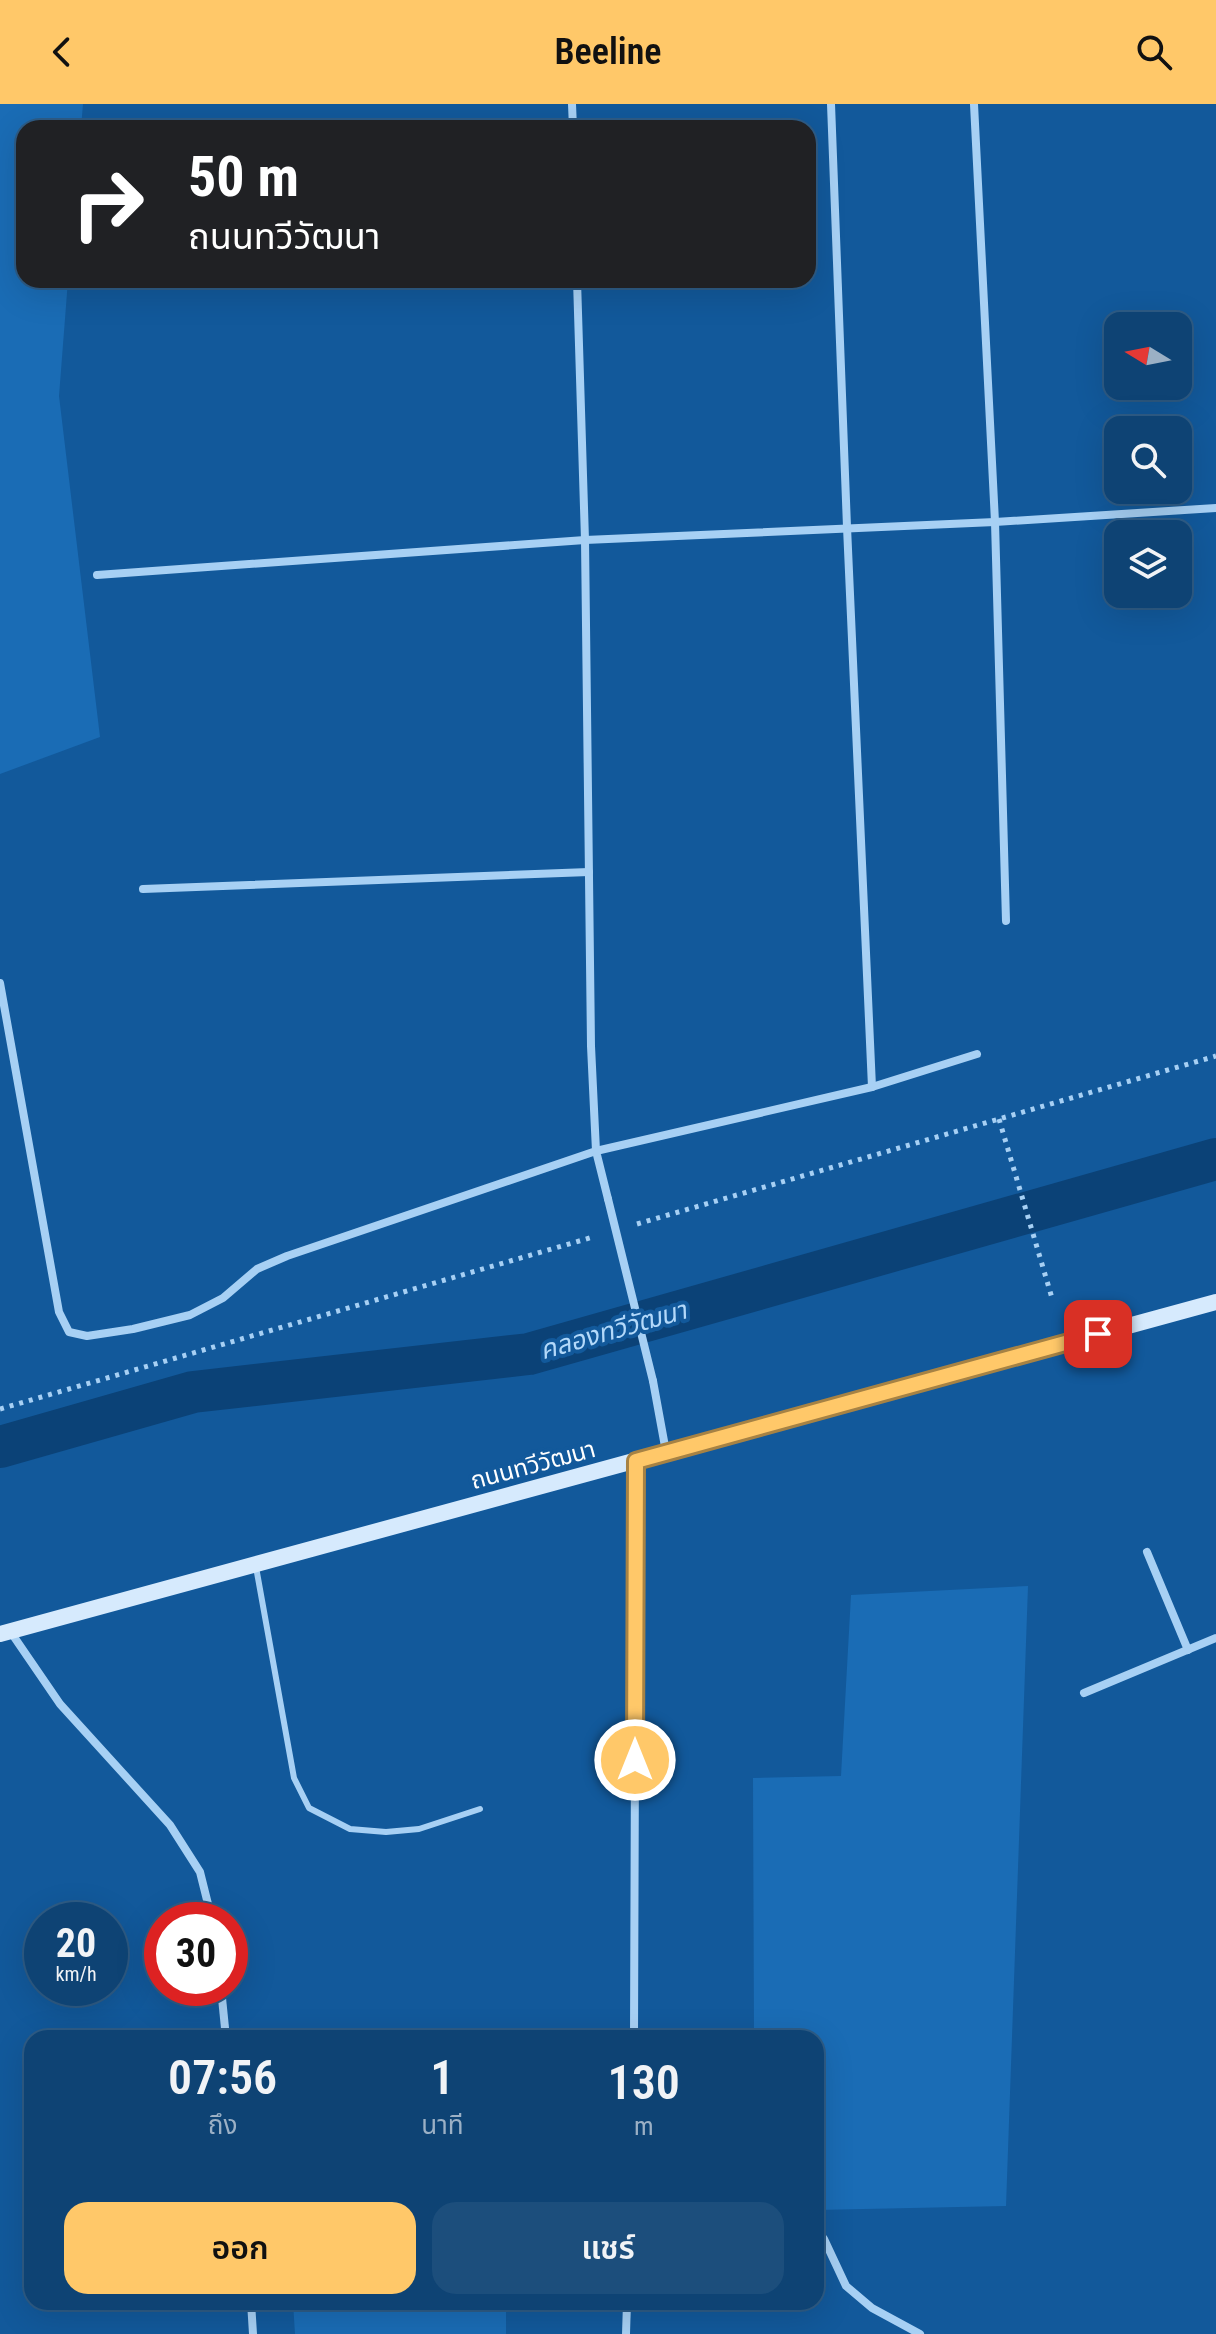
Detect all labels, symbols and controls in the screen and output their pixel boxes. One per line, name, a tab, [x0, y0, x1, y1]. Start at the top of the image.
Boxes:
icon: back	[40, 30, 84, 74]
icon: search	[1132, 30, 1176, 74]
text: Beeline	[555, 31, 661, 73]
text: 50 m	[188, 144, 299, 210]
icon: right	[56, 152, 160, 256]
text: ถนนทวีวัฒนา	[188, 216, 380, 258]
north arrow	[1104, 312, 1192, 400]
map controls	[1104, 312, 1192, 608]
button: search	[1104, 416, 1192, 504]
button: layers	[1104, 520, 1192, 608]
water label: คลองทวีวัฒนา	[536, 1294, 691, 1365]
pin	[1064, 1300, 1132, 1368]
icon: arrive	[1076, 1312, 1120, 1356]
street label: ถนนทวีวัฒนา	[467, 1435, 599, 1495]
position arrow	[593, 1718, 677, 1802]
speed limit sign: 30	[144, 1902, 248, 2006]
text: 20	[56, 1920, 96, 1967]
text: km/h	[55, 1962, 97, 1986]
text: 07:56	[168, 2049, 277, 2106]
text: 1	[430, 2049, 454, 2106]
text: 130	[608, 2054, 680, 2111]
text: ถึง	[208, 2110, 237, 2140]
text: นาที	[421, 2110, 464, 2140]
text: m	[634, 2111, 654, 2141]
button: ออก	[64, 2202, 416, 2294]
button: แชร์	[432, 2202, 784, 2294]

